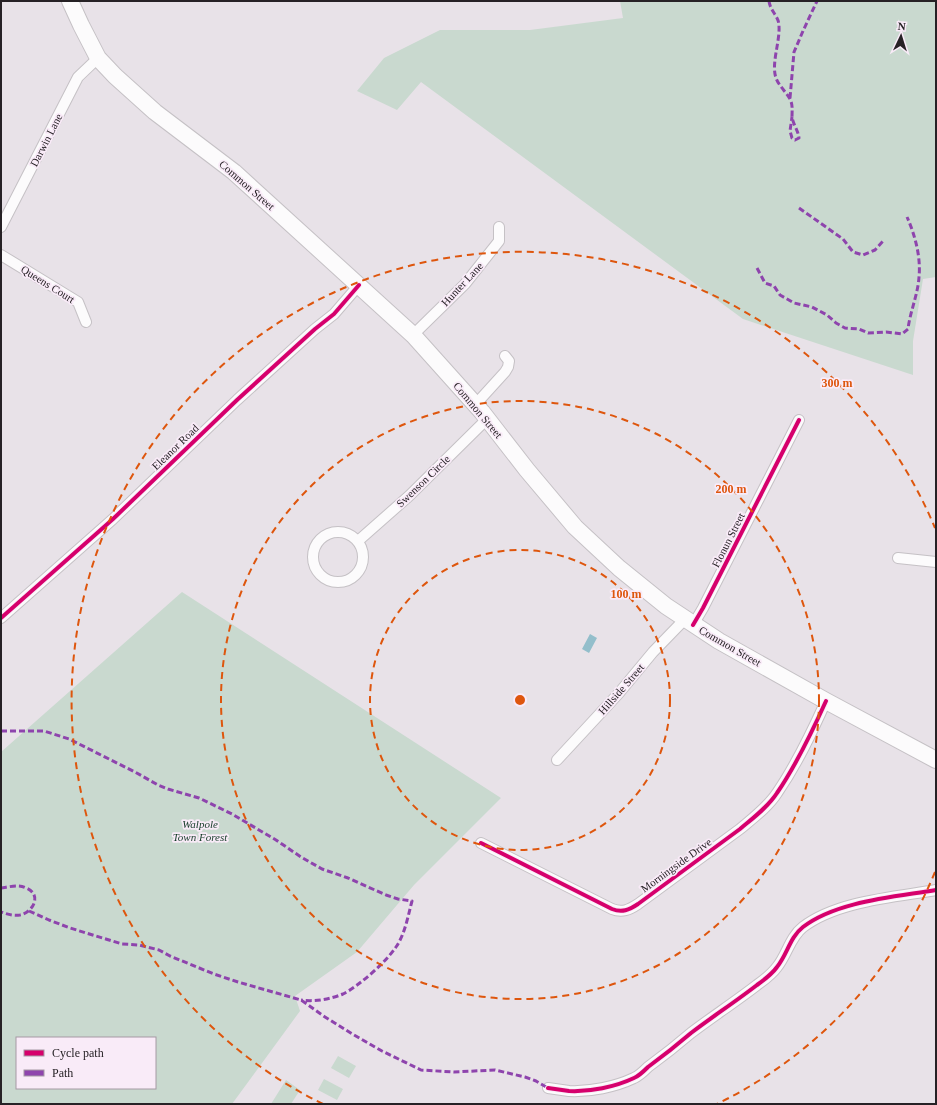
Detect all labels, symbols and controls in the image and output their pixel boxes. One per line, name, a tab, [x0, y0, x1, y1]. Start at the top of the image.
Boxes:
north arrow	[881, 16, 921, 56]
text: N	[897, 20, 906, 32]
street label: Darwin Lane	[28, 111, 64, 168]
street label: Common Street	[217, 158, 277, 212]
street label: Hunter Lane	[439, 260, 485, 308]
street label: Queens Court	[19, 263, 77, 305]
text: 300 m	[822, 376, 853, 390]
street label: Common Street	[451, 380, 505, 440]
street label: Eleanor Road	[149, 421, 201, 472]
street label: Swenson Circle	[394, 453, 452, 509]
text: 200 m	[716, 482, 747, 496]
street label: Flonun Street	[709, 511, 747, 569]
text: 100 m	[611, 587, 642, 601]
street label: Common Street	[697, 623, 763, 669]
street label: Hillside Street	[596, 661, 646, 717]
centre of rings	[513, 693, 527, 707]
park label: Walpole Town Forest	[173, 818, 228, 843]
street label: Morningside Drive	[638, 835, 714, 895]
legend	[16, 1037, 156, 1089]
text: Cycle path	[52, 1046, 104, 1060]
text: Path	[52, 1066, 73, 1080]

